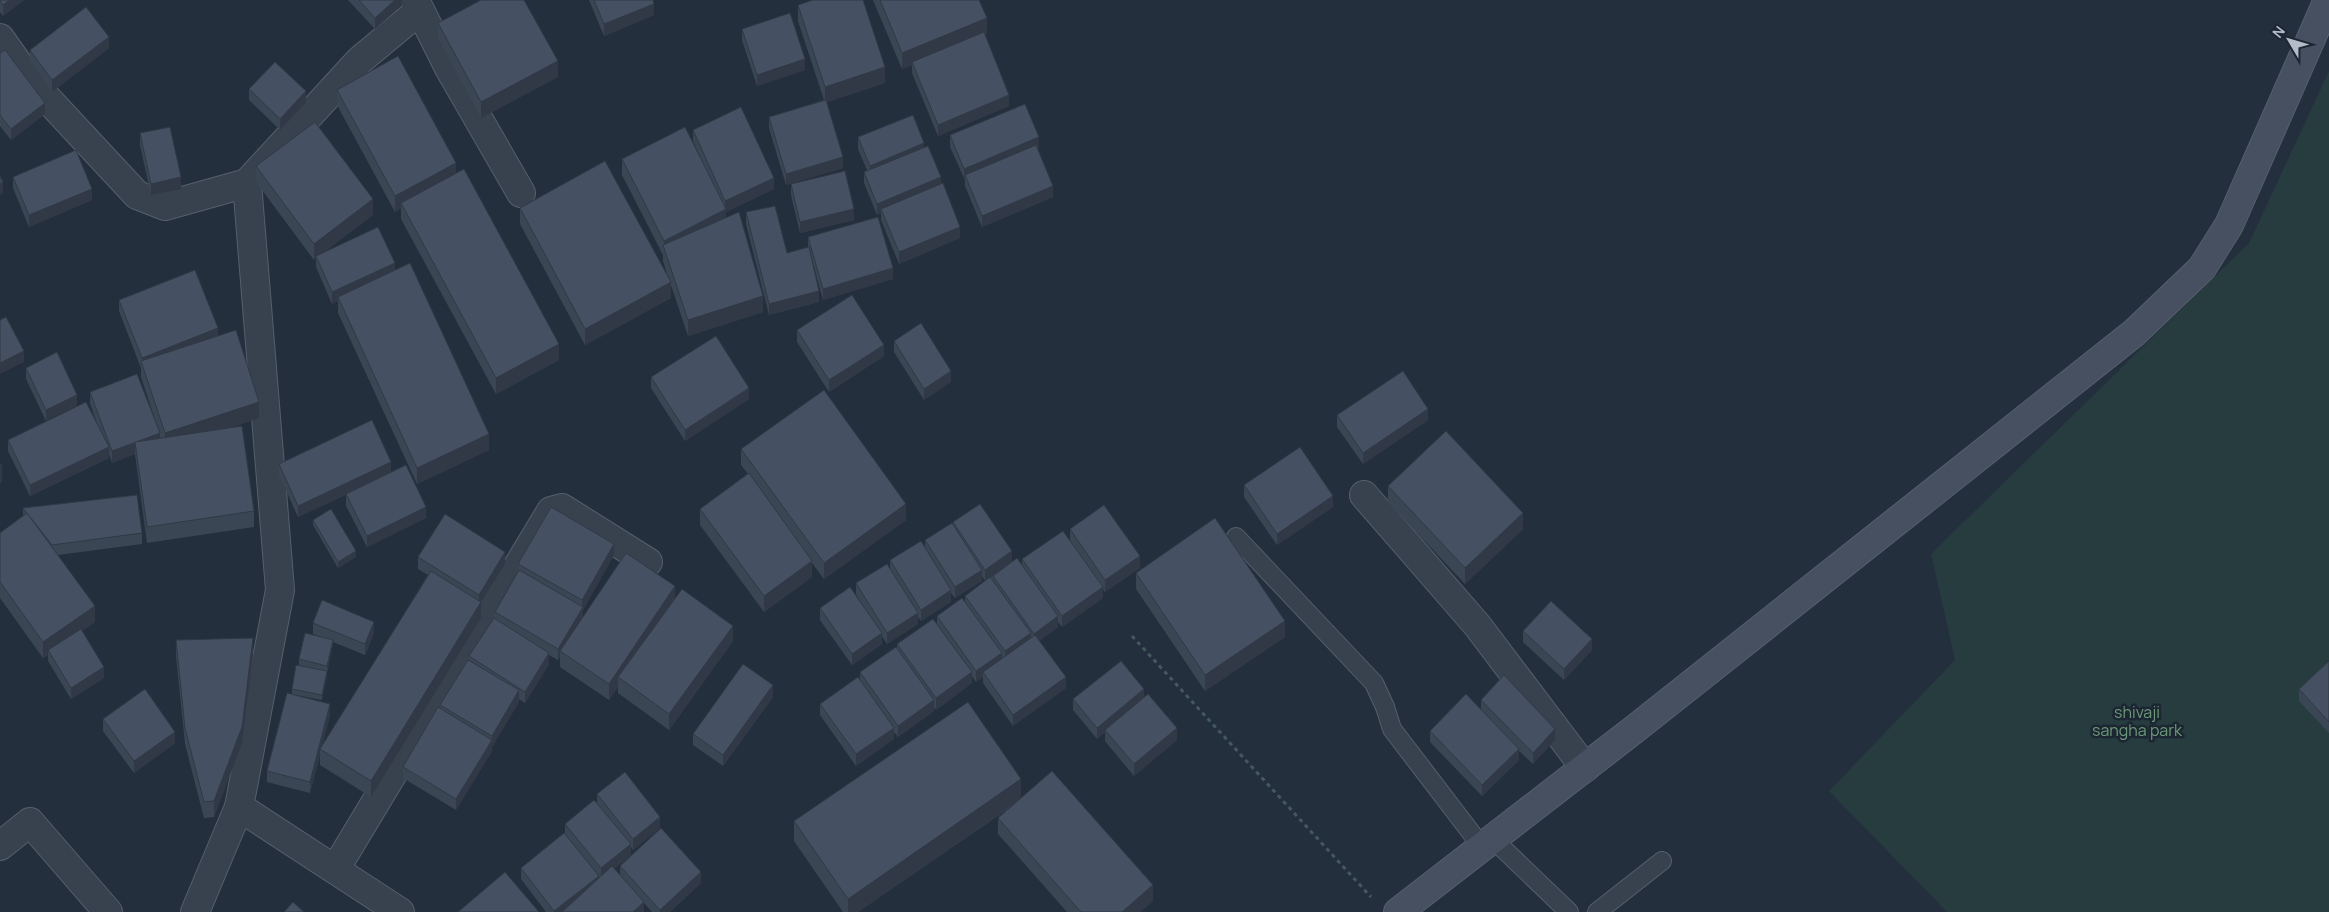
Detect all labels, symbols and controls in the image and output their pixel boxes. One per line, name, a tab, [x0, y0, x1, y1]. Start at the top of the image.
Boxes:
north arrow	[2264, 15, 2314, 65]
text: N	[2268, 22, 2289, 42]
park label: shivaji sangha park	[2092, 701, 2183, 741]

